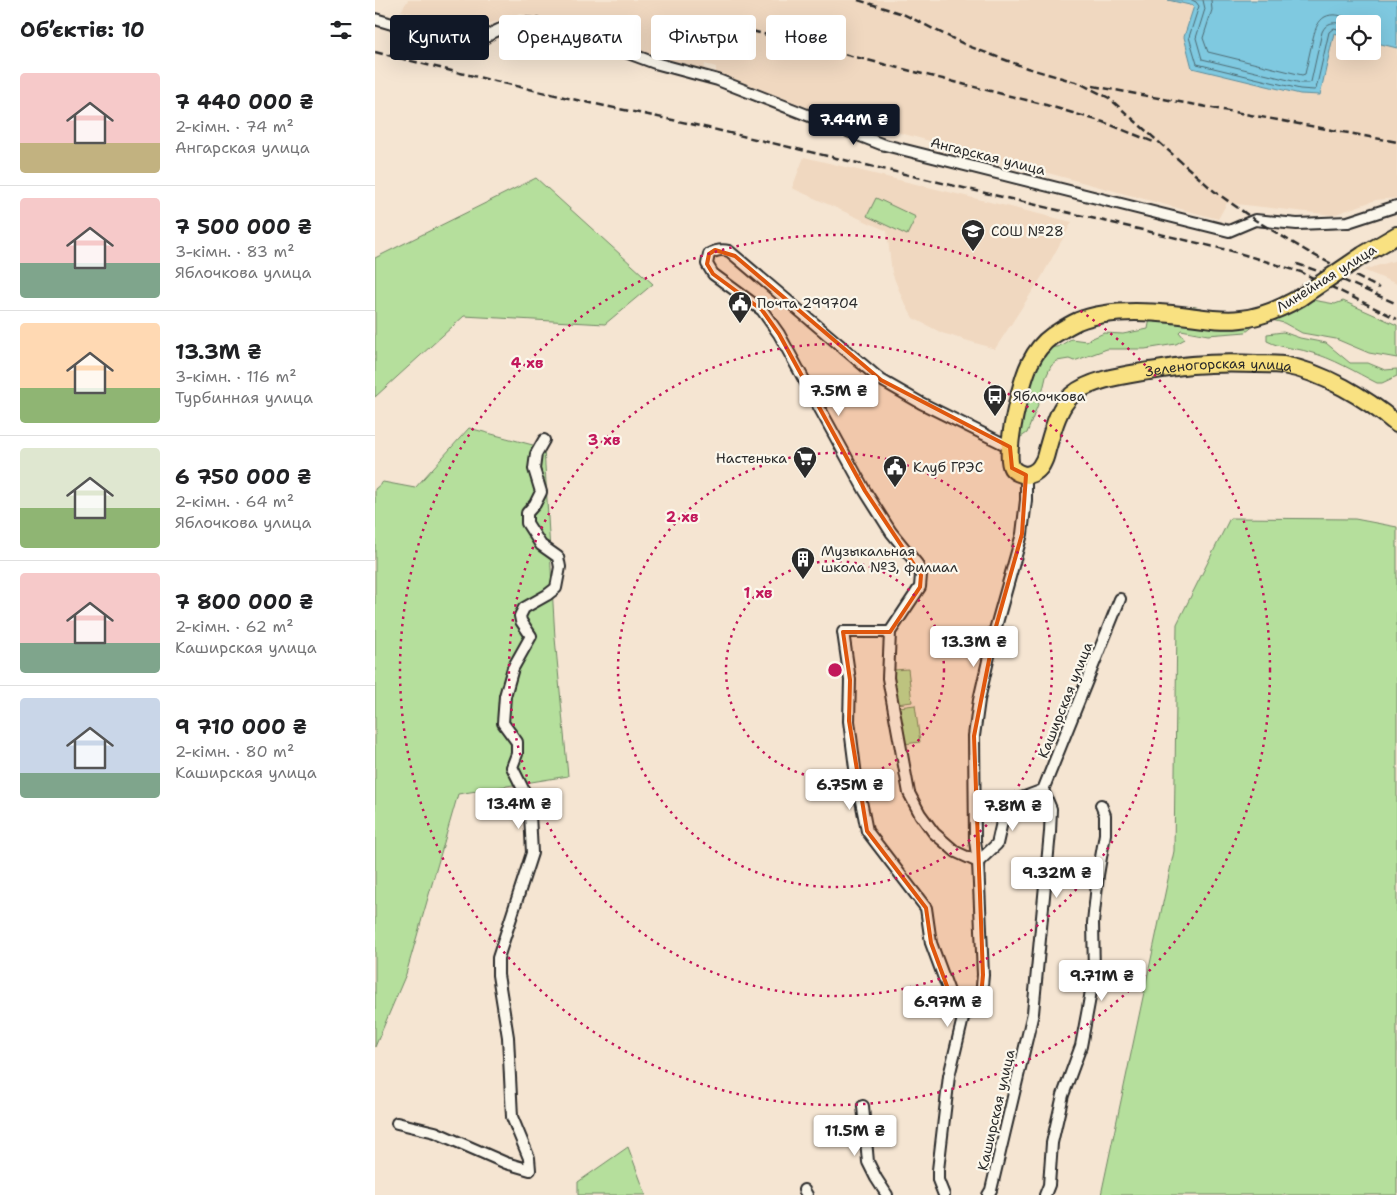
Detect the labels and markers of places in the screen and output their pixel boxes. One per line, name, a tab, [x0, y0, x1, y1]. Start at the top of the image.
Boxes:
pin: 7.44M ₴	[808, 104, 900, 146]
school or university icon: СОШ №28	[960, 218, 986, 252]
place label: СОШ №28	[991, 222, 1064, 240]
public building icon: Почта 299704	[727, 290, 753, 324]
place label: Почта 299704	[757, 294, 858, 312]
pin: 7.5M ₴	[798, 374, 880, 417]
bus stop icon: Яблочкова	[982, 383, 1008, 417]
place label: Яблочкова	[1013, 387, 1086, 405]
supermarket icon: Настенька	[792, 445, 818, 479]
place label: Настенька	[716, 449, 787, 467]
public building icon: Клуб ГРЭС	[882, 454, 908, 488]
place label: Клуб ГРЭС	[913, 458, 983, 476]
place label: Музыкальная школа №3, филиал	[821, 542, 958, 576]
building icon: Музыкальная школа №3, филиал	[790, 546, 816, 580]
pin: 13.3M ₴	[928, 626, 1020, 668]
centre of rings	[826, 661, 844, 679]
pin: 6.75M ₴	[804, 768, 896, 811]
pin: 13.4M ₴	[473, 788, 565, 830]
pin: 7.8M ₴	[972, 790, 1054, 832]
pin: 9.32M ₴	[1011, 856, 1103, 899]
pin: 9.71M ₴	[1056, 960, 1148, 1002]
pin: 6.97M ₴	[902, 986, 994, 1028]
pin: 11.5M ₴	[809, 1114, 901, 1157]

